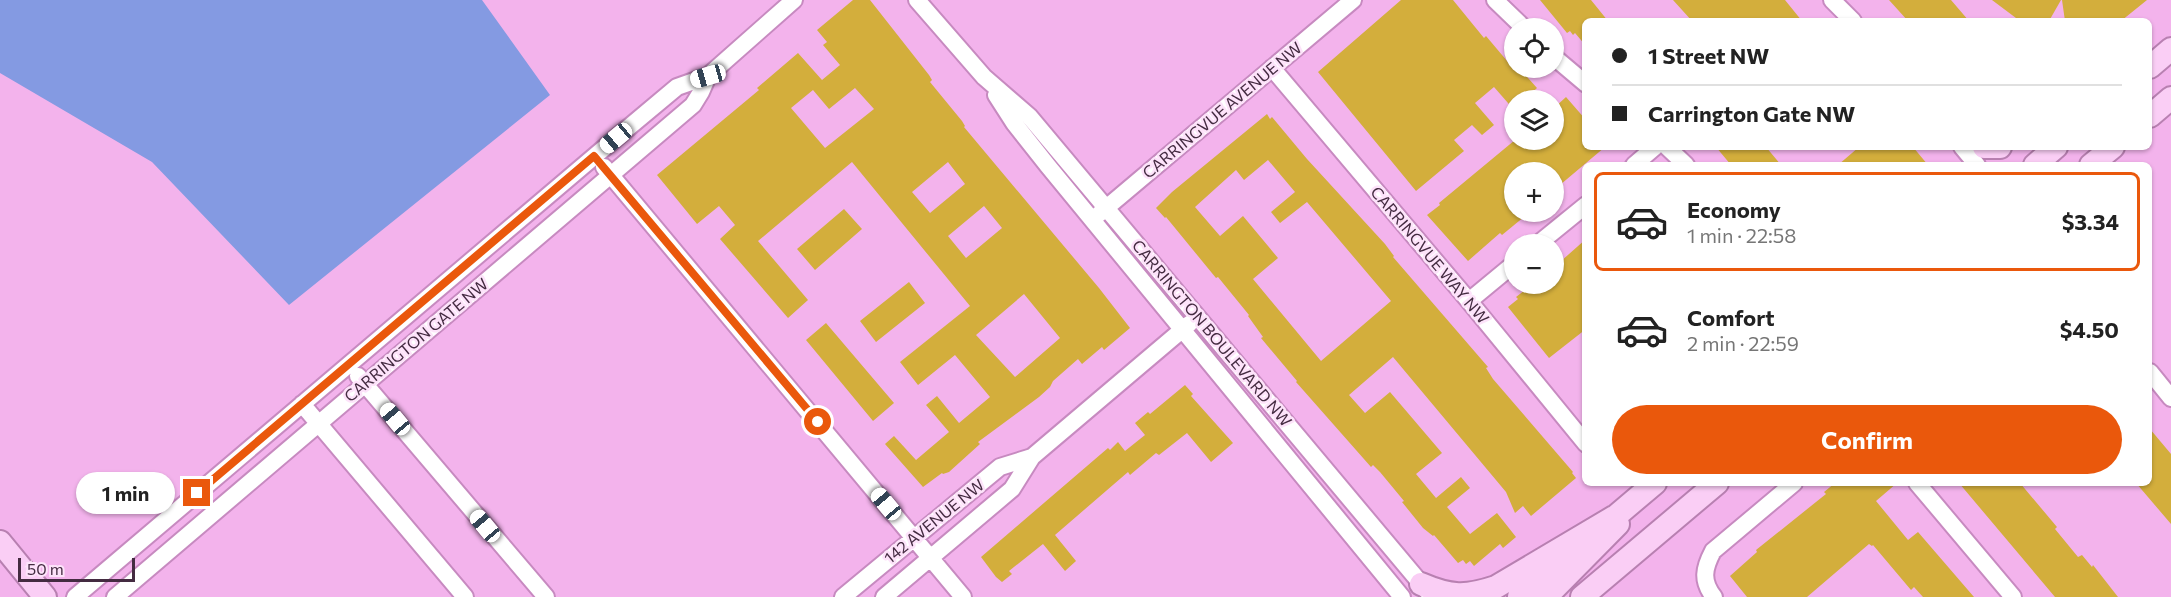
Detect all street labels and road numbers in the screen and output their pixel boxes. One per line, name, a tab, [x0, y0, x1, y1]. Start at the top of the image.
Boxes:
street label: CARRINGVUE AVENUE NW	[1138, 37, 1305, 182]
street label: CARRINGVUE WAY NW	[1367, 182, 1493, 327]
street label: CARRINGTON BOULEVARD NW	[1129, 235, 1296, 430]
street label: CARRINGTON GATE NW	[340, 274, 492, 405]
street label: 142 AVENUE NW	[880, 474, 988, 567]

